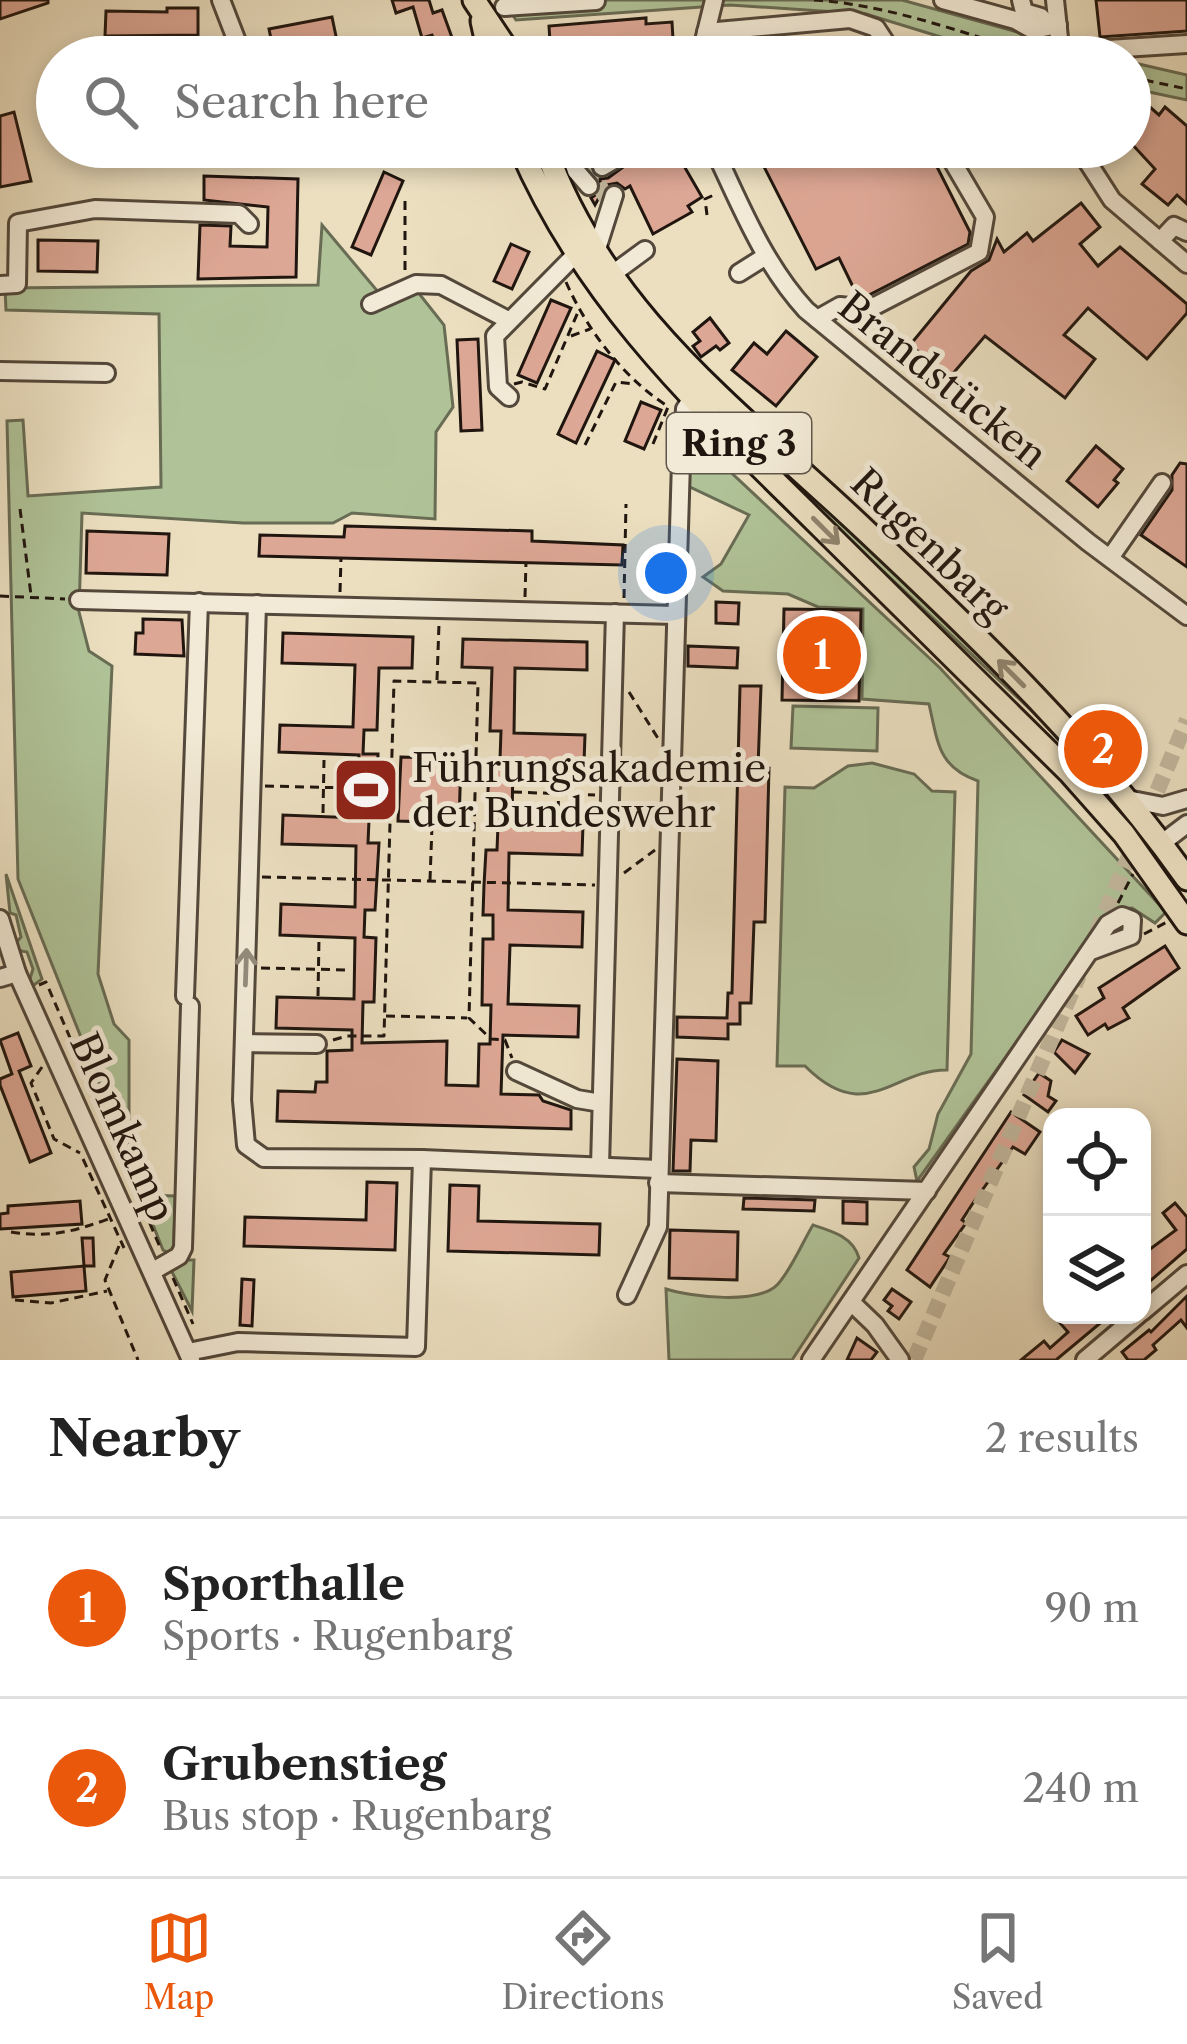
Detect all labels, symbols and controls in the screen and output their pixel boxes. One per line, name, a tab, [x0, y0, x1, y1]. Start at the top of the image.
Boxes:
search box	[36, 36, 1151, 168]
icon: search	[78, 69, 144, 135]
text: Search here	[174, 74, 429, 130]
street label: Brandstücken	[829, 281, 1057, 479]
road number: Ring 3	[667, 413, 811, 473]
street label: Rugenbarg	[841, 458, 1019, 632]
one-way arrow	[811, 516, 840, 545]
your location	[636, 543, 696, 603]
pin: 1	[783, 610, 861, 700]
one-way arrow	[997, 659, 1026, 688]
pin: 2	[1064, 704, 1142, 794]
place label: Führungsakademie der Bundeswehr	[412, 744, 766, 837]
sports icon: Führungsakademie der Bundeswehr	[331, 755, 401, 825]
one-way arrow	[235, 948, 258, 987]
street label: Blomkamp	[60, 1025, 186, 1229]
map controls	[1043, 1108, 1151, 1324]
button: locate	[1043, 1108, 1151, 1216]
button: layers	[1043, 1216, 1151, 1324]
text: Nearby	[48, 1407, 240, 1469]
text: 2 results	[985, 1414, 1139, 1462]
text: Sporthalle	[162, 1556, 405, 1612]
text: 1	[78, 1584, 96, 1632]
text: 90 m	[1045, 1584, 1139, 1632]
text: Sports · Rugenbarg	[162, 1612, 512, 1660]
text: Grubenstieg	[162, 1736, 447, 1792]
text: 2	[75, 1764, 99, 1812]
text: 240 m	[1023, 1764, 1139, 1812]
text: Bus stop · Rugenbarg	[162, 1792, 551, 1840]
tab: Map	[144, 1905, 214, 2018]
tab: Directions	[502, 1905, 665, 2018]
tab: Saved	[952, 1905, 1043, 2018]

